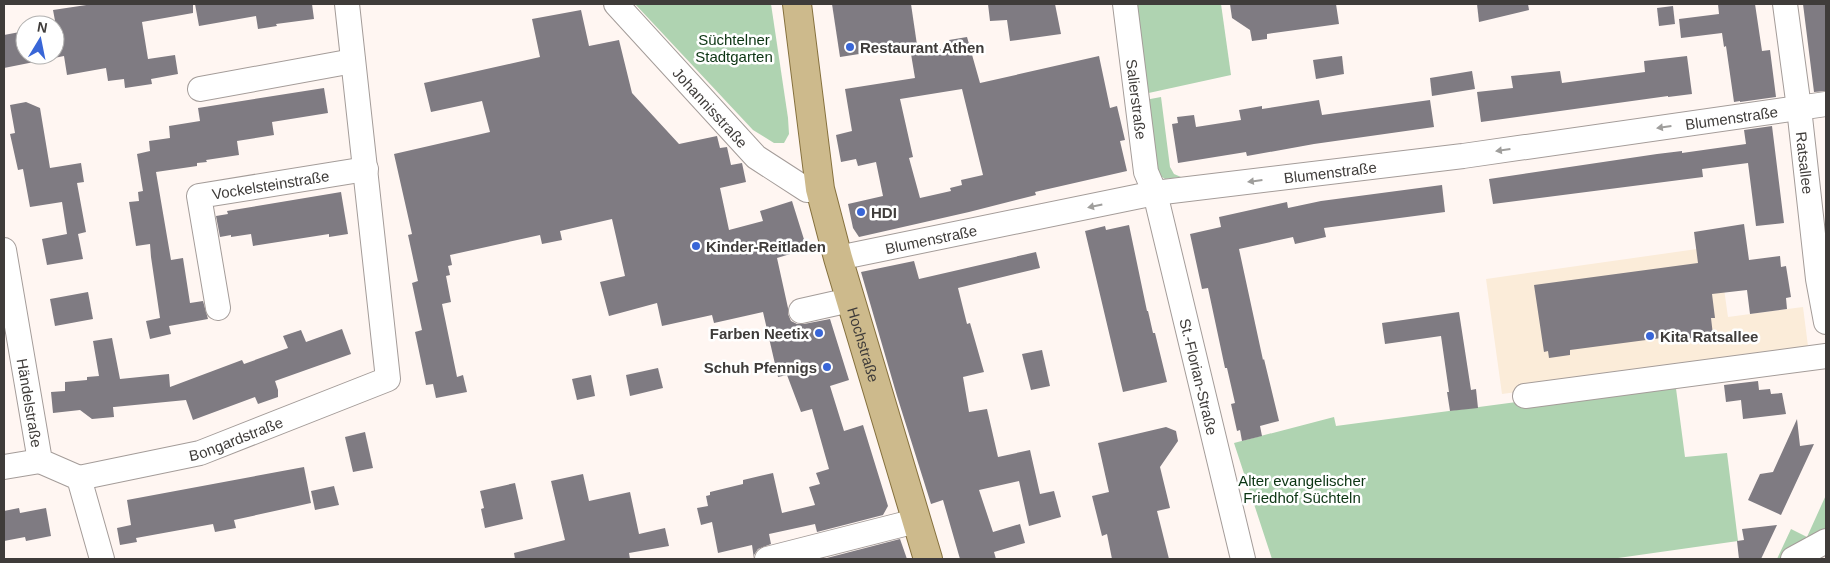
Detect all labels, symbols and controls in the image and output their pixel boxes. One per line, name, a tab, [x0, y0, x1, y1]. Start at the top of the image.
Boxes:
north arrow	[15, 15, 65, 65]
text: N	[36, 18, 49, 36]
park label: Süchtelner Stadtgarten	[695, 31, 773, 65]
place label: Restaurant Athen	[860, 39, 984, 56]
marker: Restaurant Athen	[844, 41, 856, 53]
street label: Salierstraße	[1123, 58, 1150, 140]
street label: Johannisstraße	[670, 64, 751, 151]
street label: Blumenstraße	[1684, 103, 1779, 133]
one-way arrow	[1656, 123, 1672, 131]
street label: Ratsallee	[1793, 131, 1817, 195]
one-way arrow	[1495, 146, 1511, 154]
street label: Blumenstraße	[1283, 158, 1378, 186]
street label: Vockelsteinstraße	[211, 167, 330, 202]
one-way arrow	[1247, 177, 1263, 185]
one-way arrow	[1087, 202, 1102, 210]
place label: HDI	[871, 204, 897, 221]
marker: HDI	[855, 206, 867, 218]
street label: Blumenstraße	[884, 221, 979, 257]
place label: Kinder-Reitladen	[706, 238, 826, 255]
marker: Kinder-Reitladen	[690, 240, 702, 252]
street label: Hochstraße	[845, 305, 883, 384]
street label: St.-Florian-Straße	[1177, 317, 1221, 437]
place label: Farben Neetix	[710, 325, 810, 342]
marker: Farben Neetix	[813, 327, 825, 339]
place label: Kita Ratsallee	[1660, 328, 1758, 345]
marker: Kita Ratsallee	[1644, 330, 1656, 342]
street label: Händelstraße	[14, 357, 46, 449]
place label: Schuh Pfennigs	[704, 359, 817, 376]
marker: Schuh Pfennigs	[821, 361, 833, 373]
street label: Bongardstraße	[187, 413, 285, 464]
park label: Alter evangelischer Friedhof Süchteln	[1238, 472, 1366, 506]

